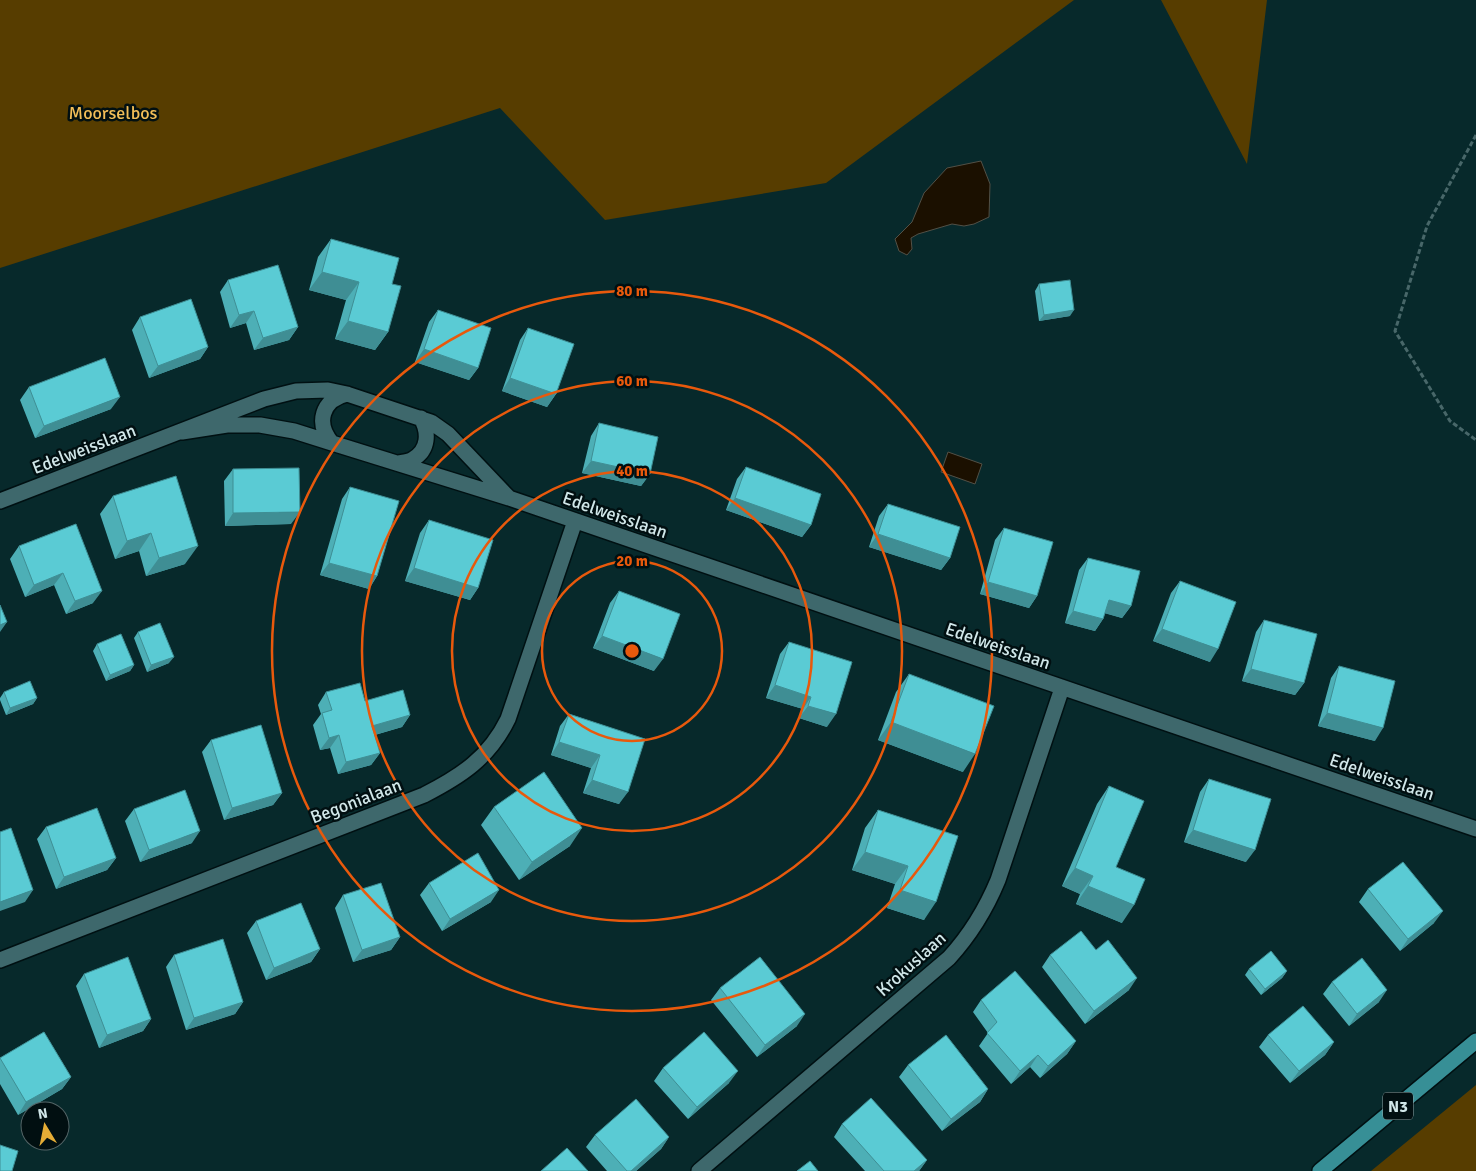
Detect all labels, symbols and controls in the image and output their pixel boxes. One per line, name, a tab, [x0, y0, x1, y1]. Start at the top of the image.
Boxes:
park label: Moorselbos	[69, 102, 158, 124]
text: 80 m	[616, 282, 648, 300]
text: 60 m	[616, 372, 648, 390]
street label: Edelweisslaan	[29, 419, 139, 479]
text: 40 m	[616, 462, 648, 480]
street label: Edelweisslaan	[560, 487, 670, 543]
text: 20 m	[616, 552, 648, 570]
street label: Edelweisslaan	[943, 618, 1053, 674]
centre of rings	[623, 642, 641, 660]
street label: Edelweisslaan	[1327, 749, 1437, 805]
street label: Begonialaan	[307, 774, 405, 828]
street label: Krokuslaan	[872, 927, 950, 1001]
road number: N3	[1383, 1092, 1413, 1120]
north arrow	[20, 1101, 70, 1151]
text: N	[37, 1104, 49, 1123]

